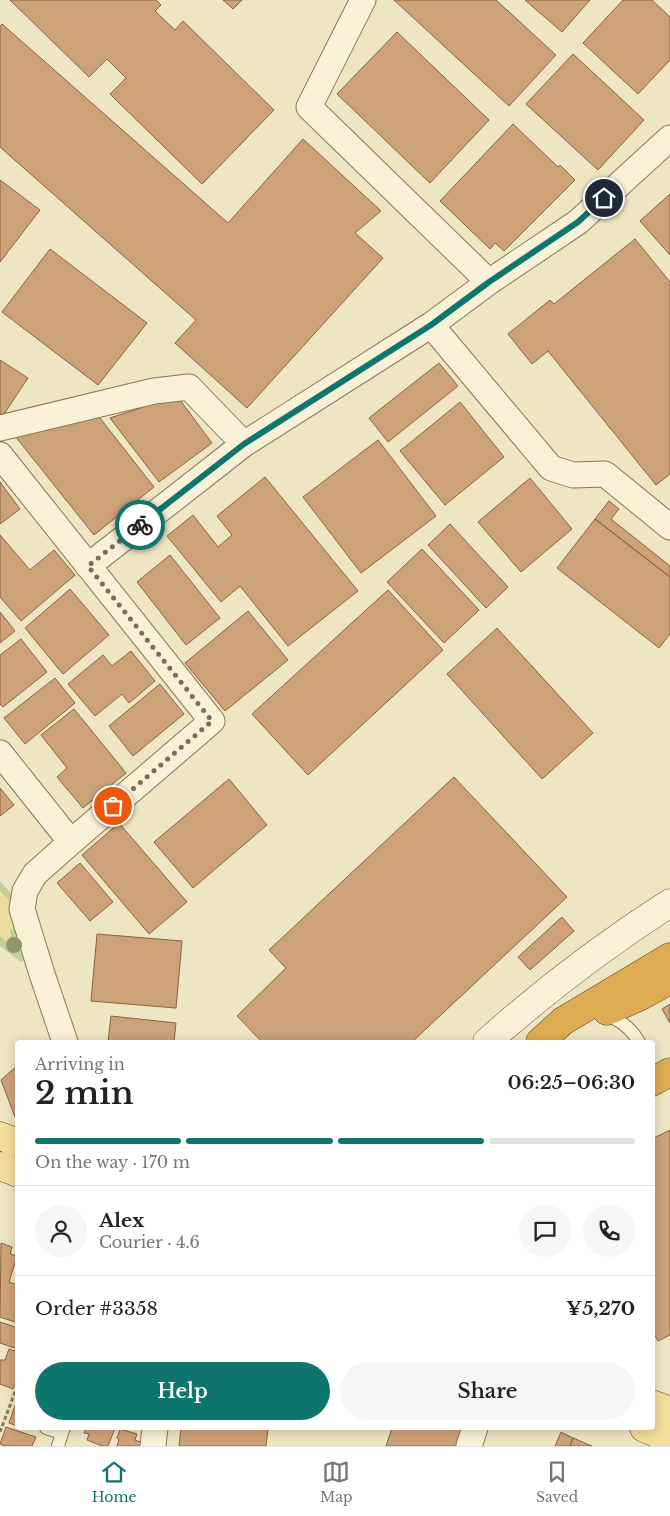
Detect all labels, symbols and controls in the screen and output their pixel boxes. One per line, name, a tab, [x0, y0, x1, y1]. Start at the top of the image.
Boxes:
pin	[583, 177, 625, 219]
icon: home	[590, 184, 618, 212]
courier	[115, 500, 165, 550]
icon: bike	[126, 511, 154, 539]
pin	[92, 785, 134, 827]
icon: bag	[99, 792, 127, 820]
text: Arriving in	[35, 1054, 125, 1074]
text: 06:25–06:30	[508, 1071, 635, 1094]
text: 2 min	[35, 1073, 134, 1113]
text: On the way · 170 m	[35, 1152, 190, 1172]
button: person	[35, 1205, 87, 1257]
button: chat	[519, 1205, 571, 1257]
button: phone	[583, 1205, 635, 1257]
text: Alex	[99, 1209, 144, 1232]
text: Courier · 4.6	[99, 1232, 200, 1252]
text: Order #3358	[35, 1297, 158, 1320]
text: ¥5,270	[566, 1297, 635, 1320]
button: Help	[35, 1362, 330, 1420]
button: Share	[340, 1362, 635, 1420]
tab: Home	[92, 1458, 137, 1506]
tab: Map	[320, 1458, 353, 1506]
tab: Saved	[536, 1458, 578, 1506]

